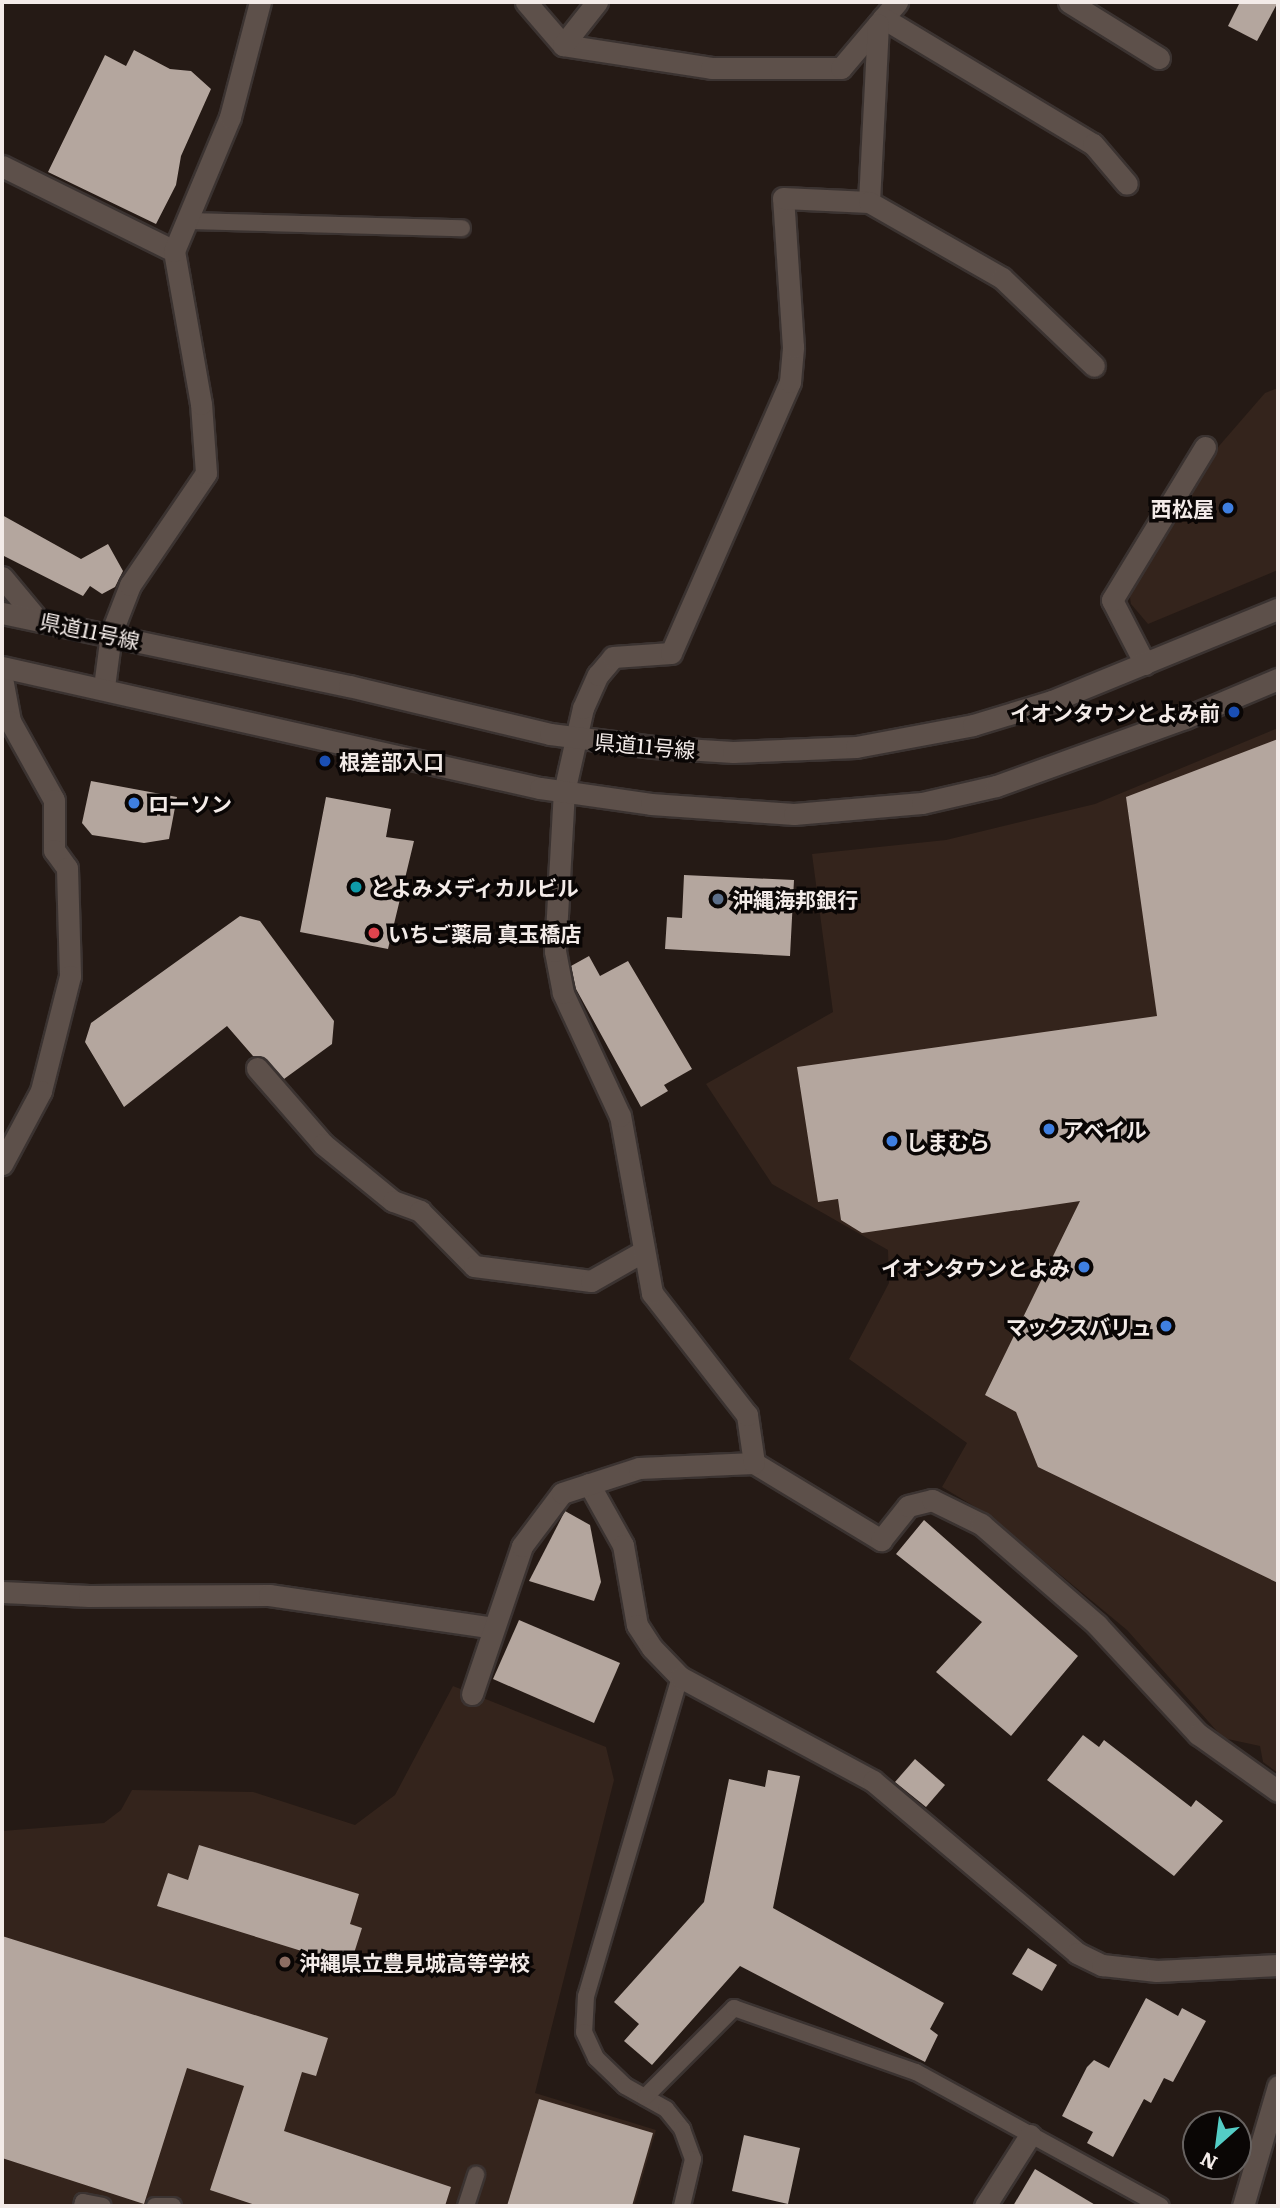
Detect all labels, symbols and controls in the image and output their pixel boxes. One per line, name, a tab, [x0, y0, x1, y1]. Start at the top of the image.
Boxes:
place label: 西松屋	[1151, 495, 1214, 521]
marker: 西松屋	[1220, 500, 1236, 516]
street label: 県道11号線	[38, 607, 142, 653]
place label: イオンタウンとよみ前	[1010, 699, 1220, 725]
marker: イオンタウンとよみ前	[1226, 704, 1242, 720]
street label: 県道11号線	[594, 728, 696, 762]
place label: 根差部入口	[339, 748, 444, 774]
marker: 根差部入口	[317, 753, 333, 769]
place label: ローソン	[148, 790, 232, 816]
marker: ローソン	[126, 795, 142, 811]
place label: とよみメディカルビル	[370, 874, 580, 900]
marker: とよみメディカルビル	[348, 879, 364, 895]
place label: 沖縄海邦銀行	[732, 886, 858, 912]
marker: 沖縄海邦銀行	[710, 891, 726, 907]
place label: いちご薬局 真玉橋店	[388, 920, 581, 946]
marker: いちご薬局 真玉橋店	[366, 925, 382, 941]
place label: アベイル	[1063, 1116, 1147, 1142]
marker: アベイル	[1041, 1121, 1057, 1137]
place label: しまむら	[906, 1128, 990, 1154]
marker: しまむら	[884, 1133, 900, 1149]
place label: イオンタウンとよみ	[881, 1254, 1070, 1280]
marker: イオンタウンとよみ	[1076, 1259, 1092, 1275]
place label: マックスバリュ	[1005, 1313, 1152, 1339]
marker: マックスバリュ	[1158, 1318, 1174, 1334]
place label: 沖縄県立豊見城高等学校	[299, 1949, 530, 1975]
marker: 沖縄県立豊見城高等学校	[277, 1954, 293, 1970]
north arrow	[1182, 2110, 1252, 2180]
text: N	[1194, 2146, 1222, 2178]

